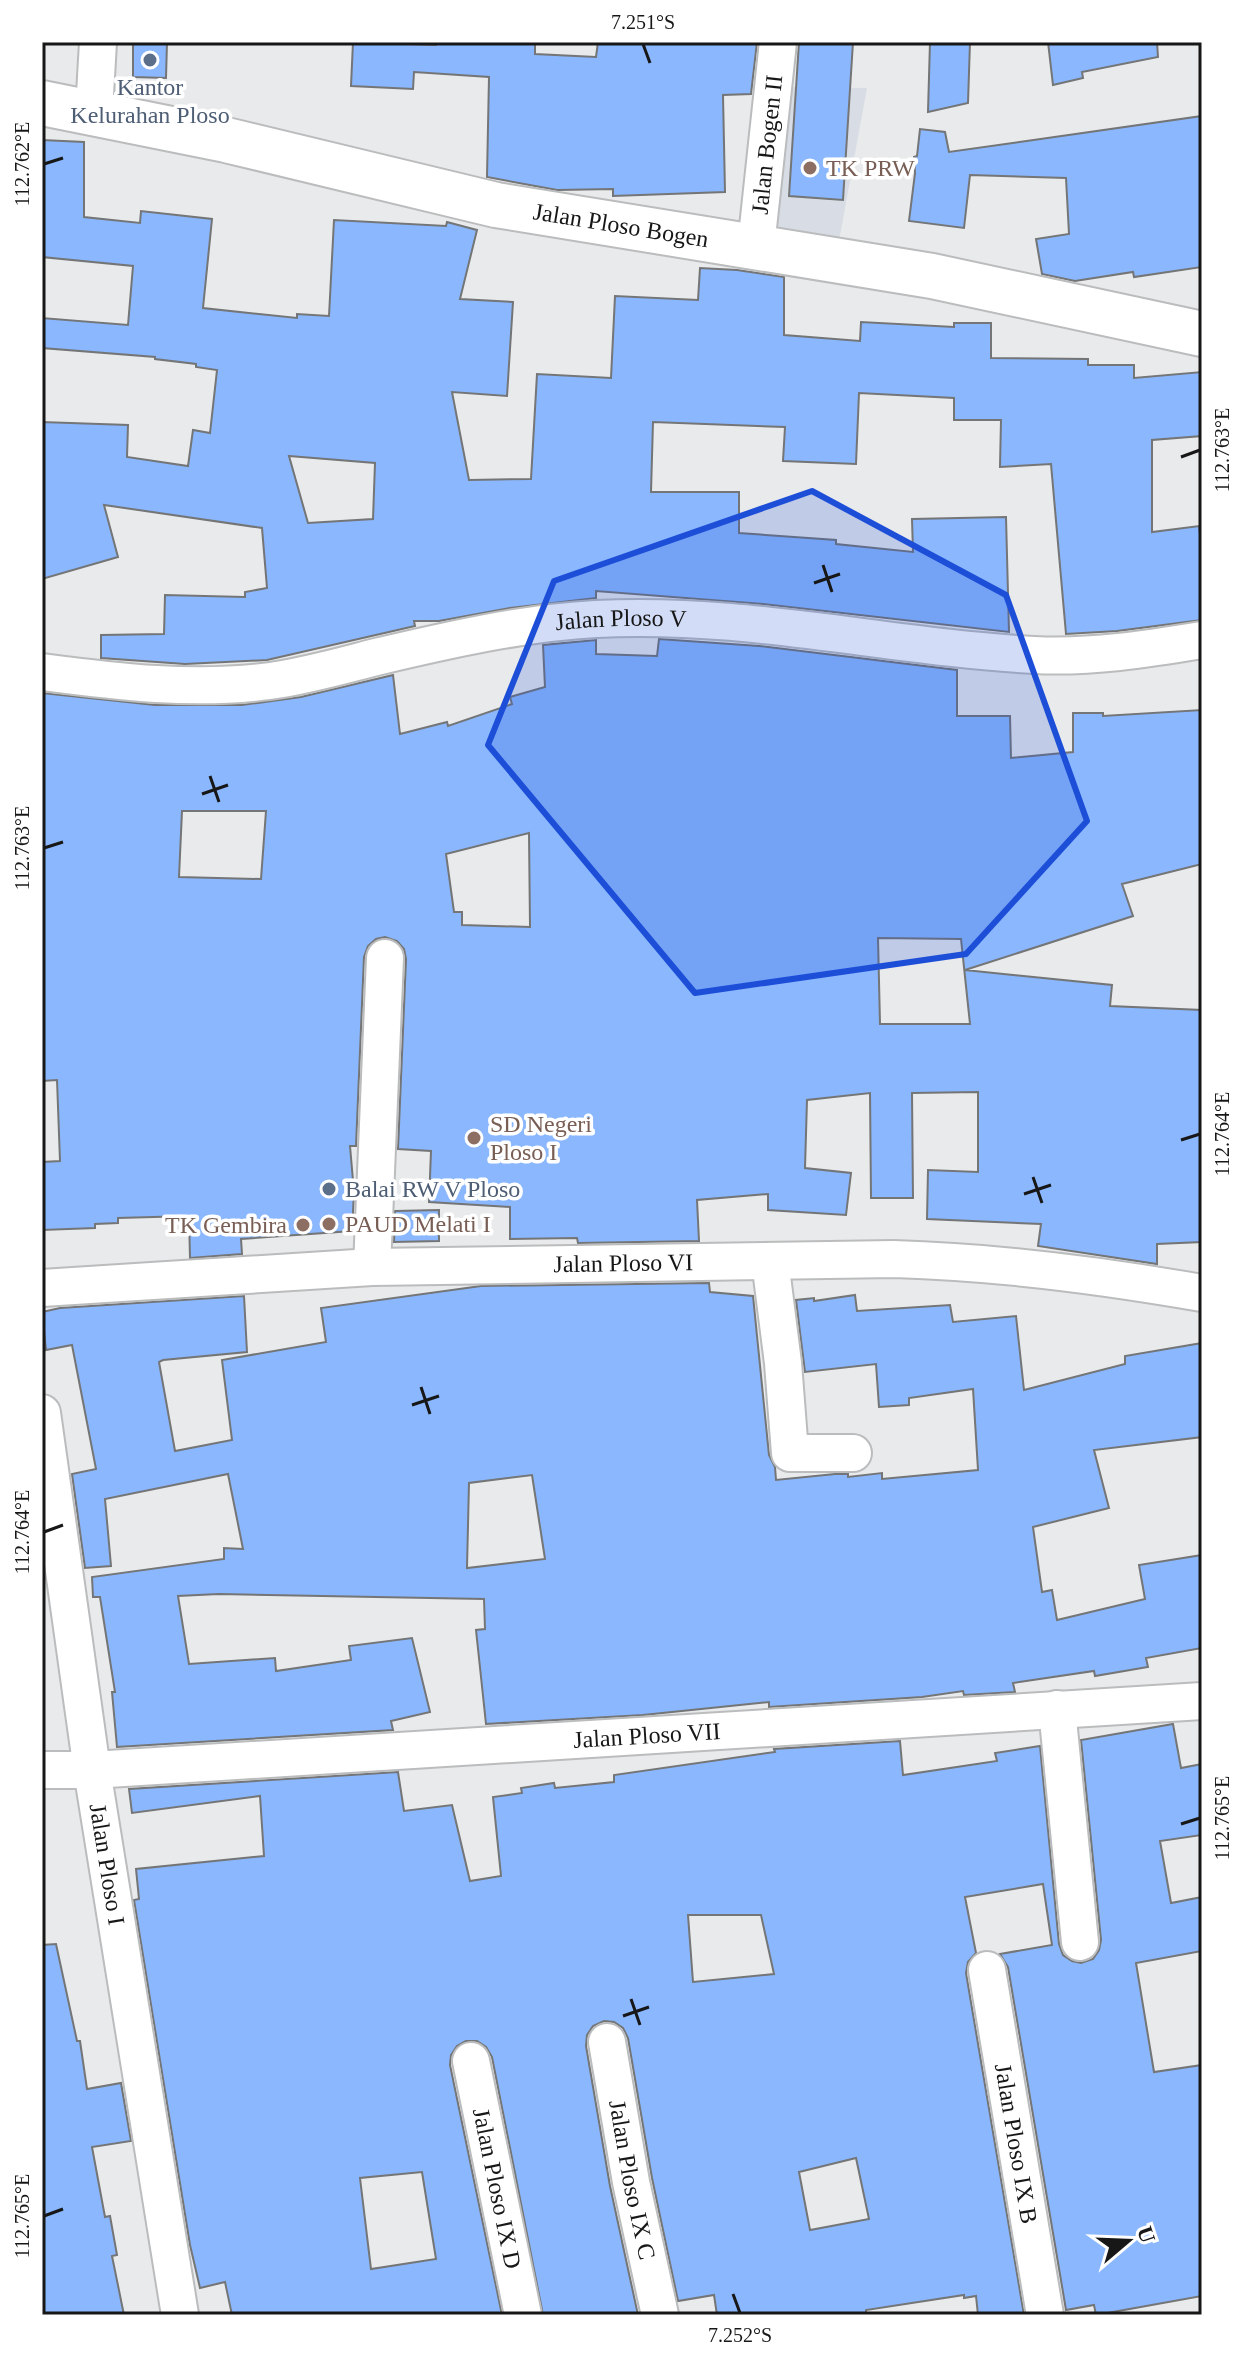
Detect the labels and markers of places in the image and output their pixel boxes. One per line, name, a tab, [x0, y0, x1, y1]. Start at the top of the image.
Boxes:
marker: Kantor Kelurahan Ploso	[141, 51, 159, 69]
place label: Kantor Kelurahan Ploso	[70, 74, 230, 128]
place label: TK PRW	[826, 155, 915, 181]
marker: TK PRW	[801, 159, 819, 177]
place label: SD Negeri Ploso I	[490, 1111, 592, 1165]
marker: SD Negeri Ploso I	[465, 1129, 483, 1147]
place label: Balai RW V Ploso	[345, 1176, 520, 1202]
marker: Balai RW V Ploso	[320, 1180, 338, 1198]
place label: PAUD Melati I	[345, 1211, 491, 1237]
place label: TK Gembira	[165, 1212, 287, 1238]
marker: PAUD Melati I	[320, 1215, 338, 1233]
marker: TK Gembira	[294, 1216, 312, 1234]

